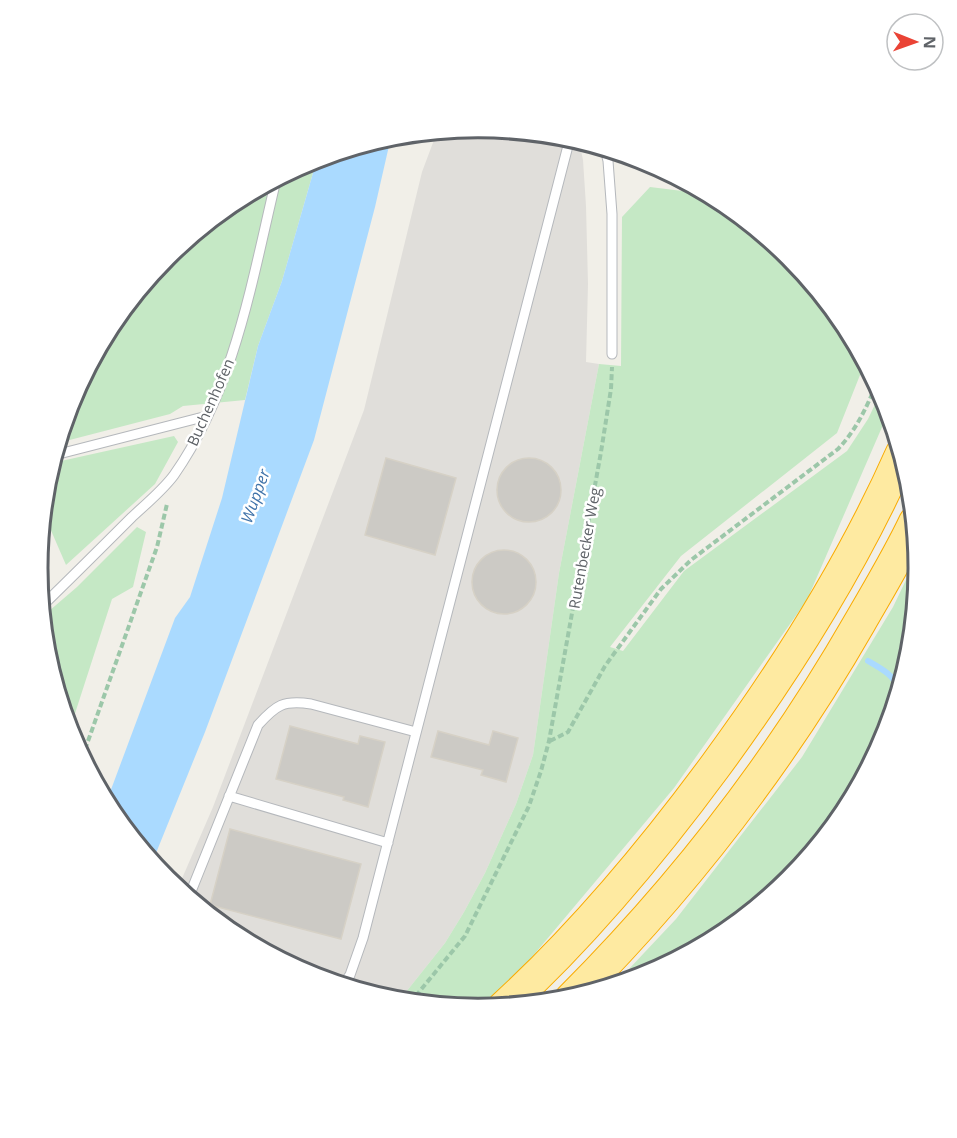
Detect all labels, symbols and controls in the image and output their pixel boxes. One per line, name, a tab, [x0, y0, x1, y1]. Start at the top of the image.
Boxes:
north arrow	[885, 12, 945, 72]
text: N	[919, 36, 941, 49]
street label: Buchenhofen	[182, 355, 238, 449]
water label: Wupper	[235, 465, 275, 526]
street label: Rutenbecker Weg	[563, 486, 605, 610]

